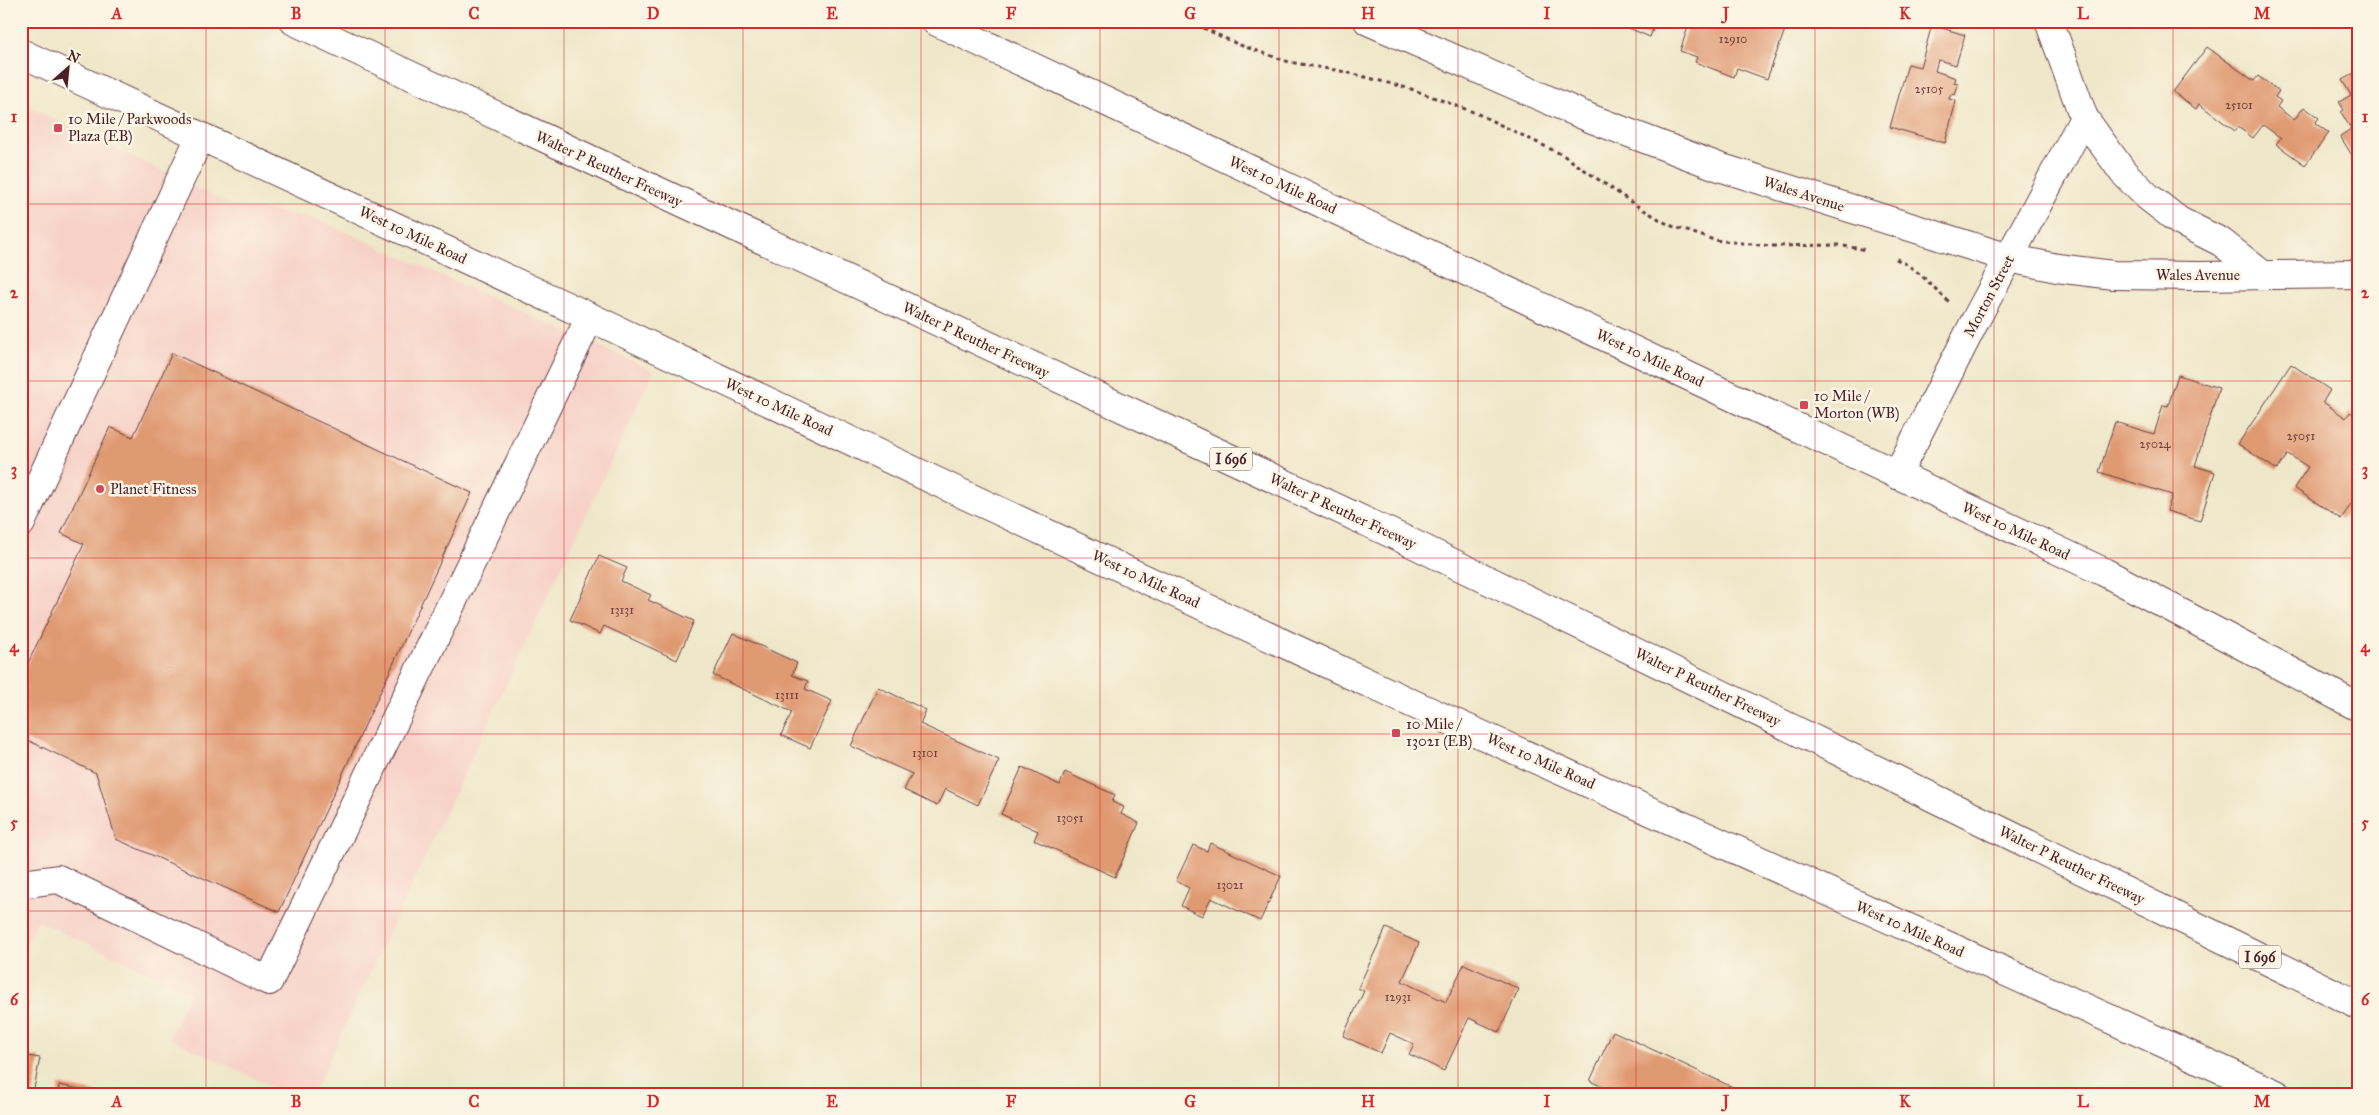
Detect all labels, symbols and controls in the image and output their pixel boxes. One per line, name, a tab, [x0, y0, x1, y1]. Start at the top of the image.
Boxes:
text: A	[111, 4, 123, 23]
text: B	[291, 4, 301, 23]
text: C	[469, 4, 480, 23]
text: D	[647, 4, 660, 23]
text: E	[826, 4, 838, 23]
text: F	[1006, 4, 1017, 23]
text: G	[1184, 4, 1196, 23]
text: H	[1361, 4, 1375, 23]
text: I	[1544, 4, 1551, 23]
text: J	[1721, 4, 1730, 24]
text: K	[1899, 4, 1911, 23]
text: L	[2077, 4, 2089, 23]
text: M	[2254, 4, 2271, 23]
house number: 12910	[1719, 32, 1747, 46]
north arrow	[42, 42, 92, 92]
text: N	[65, 47, 83, 67]
house number: 25105	[1915, 82, 1944, 96]
house number: 25101	[2225, 98, 2253, 112]
text: 1	[11, 107, 18, 126]
text: 1	[2362, 107, 2369, 126]
place label: 10 Mile / Parkwoods Plaza (EB)	[68, 110, 191, 146]
marker: 10 Mile / Parkwoods Plaza (EB)	[52, 122, 64, 134]
street label: Walter P Reuther Freeway	[533, 127, 686, 211]
street label: West 10 Mile Road	[1226, 152, 1340, 218]
street label: Wales Avenue	[1761, 172, 1847, 216]
street label: West 10 Mile Road	[356, 202, 470, 268]
street label: Morton Street	[1960, 251, 2018, 340]
street label: Wales Avenue	[2156, 266, 2240, 284]
text: 2	[10, 283, 19, 302]
text: 2	[2361, 283, 2370, 302]
street label: Walter P Reuther Freeway	[900, 298, 1053, 382]
street label: West 10 Mile Road	[1593, 325, 1707, 391]
street label: West 10 Mile Road	[722, 374, 836, 440]
place label: 10 Mile / Morton (WB)	[1814, 387, 1900, 423]
marker: 10 Mile / Morton (WB)	[1798, 399, 1810, 411]
house number: 25051	[2287, 429, 2316, 443]
house number: 25024	[2140, 437, 2171, 451]
road number: I 696	[1210, 448, 1252, 470]
text: 3	[11, 460, 17, 480]
text: 3	[2362, 460, 2368, 480]
street label: Walter P Reuther Freeway	[1267, 469, 1420, 553]
place label: Planet Fitness	[110, 480, 196, 498]
marker: Planet Fitness	[94, 483, 106, 495]
street label: West 10 Mile Road	[1959, 498, 2073, 564]
street label: West 10 Mile Road	[1089, 546, 1203, 612]
house number: 13131	[610, 603, 634, 617]
text: 4	[10, 637, 20, 657]
text: 4	[2361, 637, 2371, 657]
street label: Walter P Reuther Freeway	[1632, 644, 1785, 731]
house number: 13111	[775, 688, 799, 702]
place label: 10 Mile / 13021 (EB)	[1406, 715, 1472, 751]
marker: 10 Mile / 13021 (EB)	[1390, 727, 1402, 739]
street label: West 10 Mile Road	[1484, 729, 1598, 793]
house number: 13101	[912, 746, 938, 760]
house number: 13051	[1057, 811, 1084, 825]
text: 5	[10, 813, 18, 832]
text: 5	[2361, 813, 2369, 832]
street label: Walter P Reuther Freeway	[1996, 822, 2149, 909]
house number: 13021	[1216, 878, 1244, 892]
street label: West 10 Mile Road	[1853, 897, 1967, 961]
road number: I 696	[2239, 946, 2281, 969]
text: 6	[10, 990, 19, 1009]
house number: 12931	[1385, 990, 1412, 1004]
text: 6	[2361, 990, 2370, 1009]
text: A	[111, 1092, 123, 1111]
text: B	[291, 1092, 301, 1111]
text: C	[469, 1092, 480, 1111]
text: D	[647, 1092, 660, 1111]
text: E	[826, 1092, 838, 1111]
text: F	[1006, 1092, 1017, 1111]
text: G	[1184, 1092, 1196, 1111]
text: H	[1361, 1092, 1375, 1111]
text: I	[1544, 1092, 1551, 1111]
text: J	[1721, 1092, 1730, 1112]
text: K	[1899, 1092, 1911, 1111]
text: L	[2077, 1092, 2089, 1111]
text: M	[2254, 1092, 2271, 1111]

